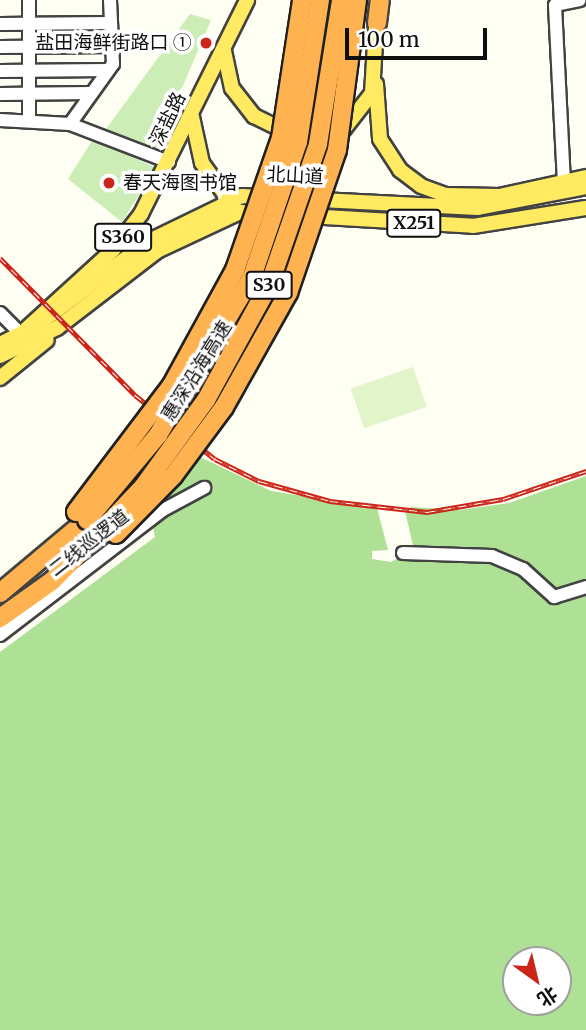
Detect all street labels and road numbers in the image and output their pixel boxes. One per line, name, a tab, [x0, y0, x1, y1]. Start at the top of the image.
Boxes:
street label: 深盐路	[145, 88, 191, 150]
street label: 北山道	[266, 163, 324, 189]
road number: X251	[386, 208, 442, 238]
road number: S360	[93, 222, 153, 251]
road number: S30	[244, 270, 294, 300]
street label: 惠深沿海高速	[157, 317, 237, 425]
street label: 二线巡逻道	[45, 505, 133, 581]

